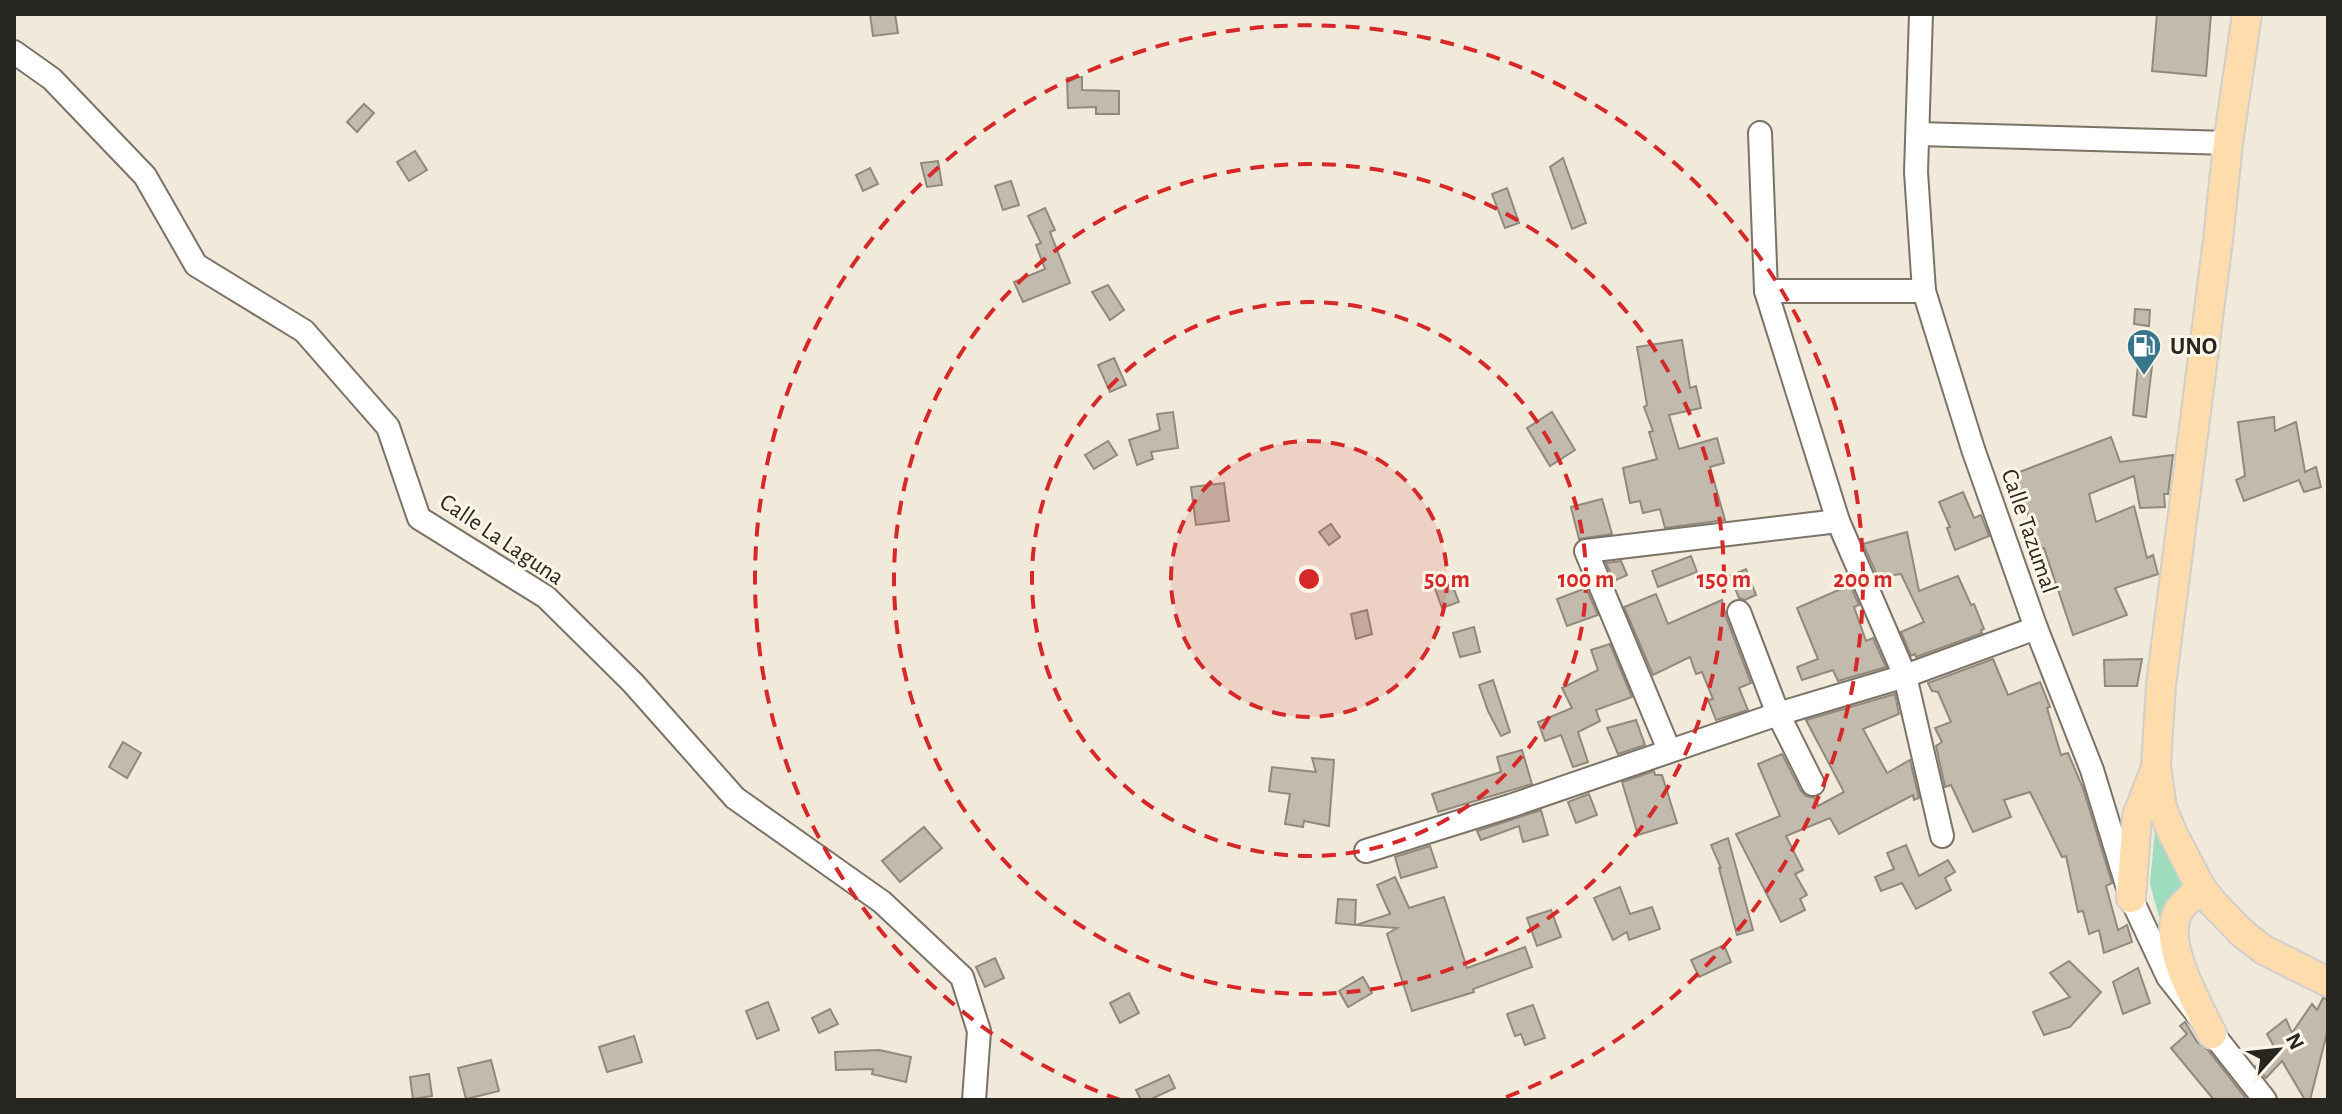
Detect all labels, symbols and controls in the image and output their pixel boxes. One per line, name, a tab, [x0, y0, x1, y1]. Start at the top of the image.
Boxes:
fuel station icon: UNO	[2125, 327, 2163, 377]
place label: UNO	[2170, 335, 2217, 359]
street label: Calle Tazumal	[1997, 466, 2062, 597]
street label: Calle La Laguna	[435, 490, 568, 590]
centre of rings	[1295, 565, 1323, 593]
text: 50 m	[1424, 568, 1470, 592]
text: 100 m	[1558, 568, 1614, 592]
text: 150 m	[1697, 568, 1751, 592]
text: 200 m	[1833, 568, 1893, 592]
north arrow	[2238, 1010, 2318, 1090]
text: N	[2282, 1030, 2308, 1053]

